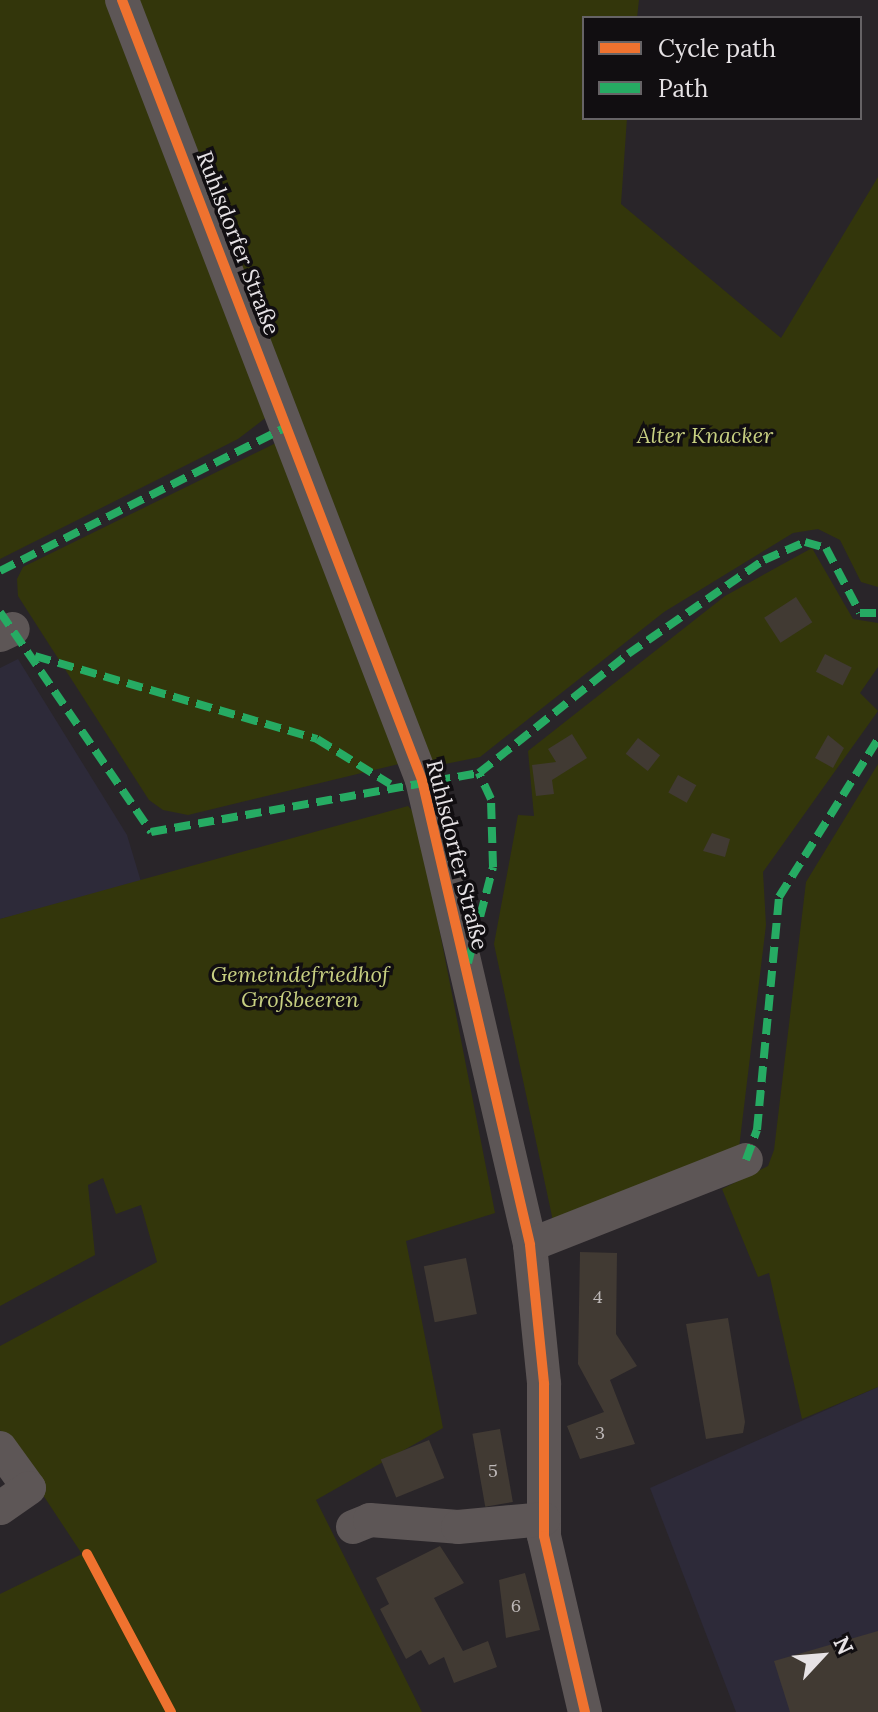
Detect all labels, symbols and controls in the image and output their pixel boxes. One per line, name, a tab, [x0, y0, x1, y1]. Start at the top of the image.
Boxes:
legend	[582, 16, 862, 120]
text: Cycle path	[658, 33, 776, 64]
text: Path	[658, 73, 708, 104]
street label: Ruhlsdorfer Straße	[191, 147, 285, 339]
park label: Alter Knacker	[637, 423, 773, 449]
street label: Ruhlsdorfer Straße	[421, 757, 493, 953]
park label: Gemeindefriedhof Großbeeren	[211, 961, 389, 1012]
house number: 4	[593, 1286, 603, 1308]
house number: 3	[595, 1422, 605, 1444]
house number: 5	[488, 1460, 498, 1482]
house number: 6	[511, 1595, 521, 1617]
north arrow	[782, 1616, 862, 1696]
text: N	[827, 1632, 860, 1659]

